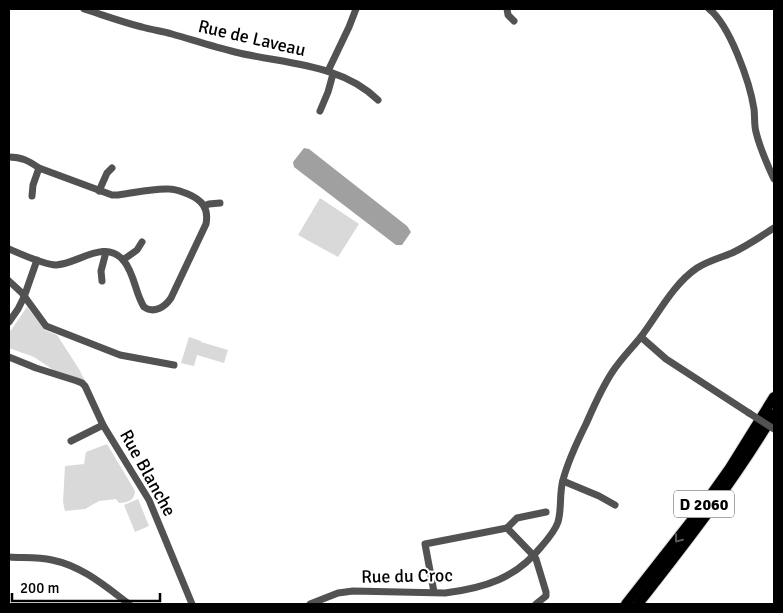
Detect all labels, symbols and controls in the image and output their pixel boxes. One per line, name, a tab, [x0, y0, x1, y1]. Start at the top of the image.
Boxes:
street label: Rue de Laveau	[196, 15, 308, 61]
street label: Rue Blanche	[115, 426, 181, 520]
road number: D 2060	[674, 490, 734, 518]
one-way arrow	[675, 533, 683, 542]
street label: Rue du Croc	[361, 564, 453, 588]
scale bar	[12, 570, 160, 602]
text: 200 m	[20, 579, 60, 597]

